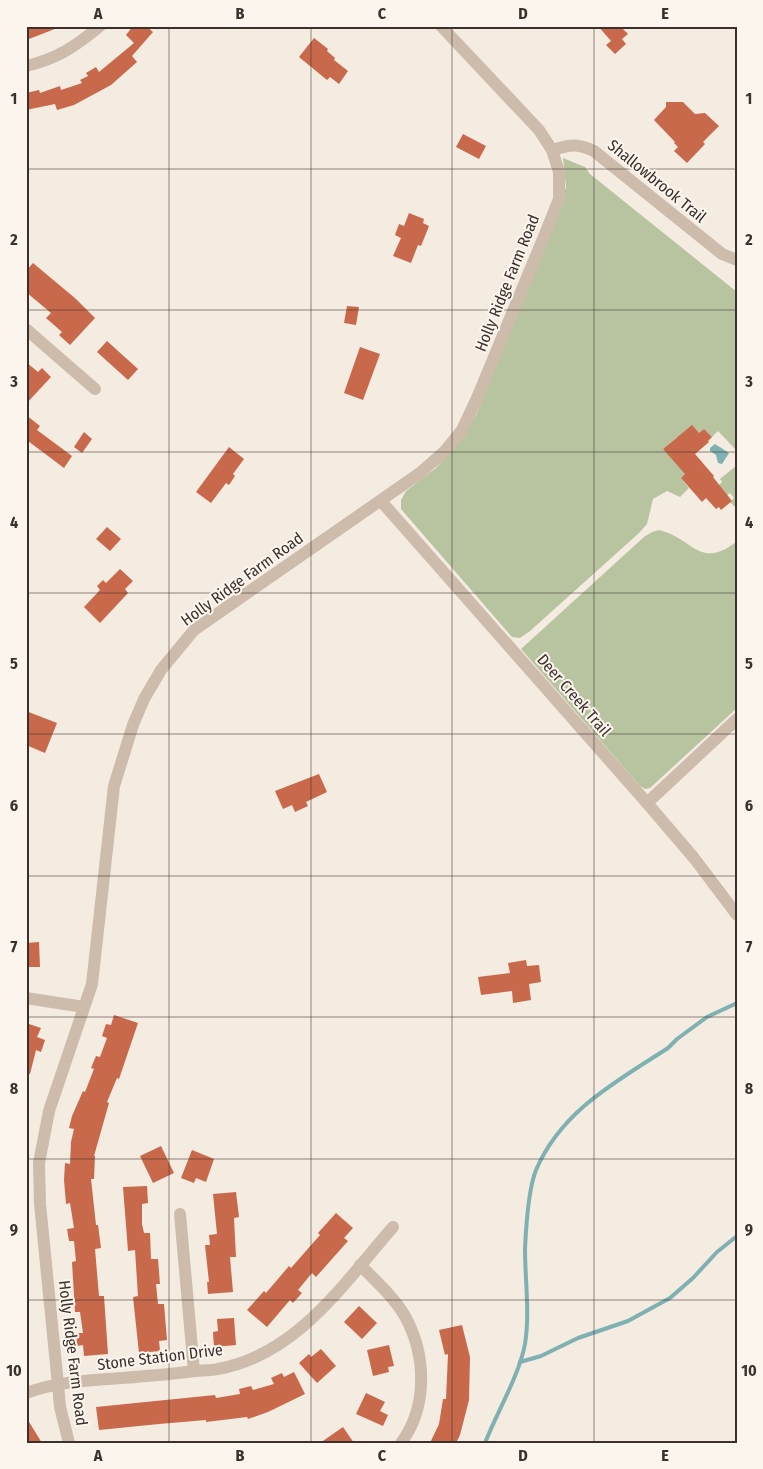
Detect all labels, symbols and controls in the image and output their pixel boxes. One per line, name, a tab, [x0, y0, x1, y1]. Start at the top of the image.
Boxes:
text: A	[93, 4, 103, 23]
text: B	[236, 4, 245, 23]
text: C	[378, 4, 387, 23]
text: D	[518, 4, 528, 23]
text: E	[661, 4, 669, 23]
text: 1	[11, 89, 17, 108]
text: 1	[746, 89, 752, 108]
street label: Shallowbrook Trail	[604, 136, 710, 226]
street label: Holly Ridge Farm Road	[471, 212, 543, 354]
text: 2	[9, 230, 18, 249]
text: 2	[744, 230, 753, 249]
text: 3	[9, 372, 18, 391]
text: 3	[744, 372, 753, 391]
text: 4	[10, 513, 18, 532]
text: 4	[745, 513, 753, 532]
street label: Holly Ridge Farm Road	[177, 528, 307, 630]
street label: Deer Creek Trail	[533, 650, 615, 740]
text: 5	[10, 654, 18, 673]
text: 5	[745, 654, 753, 673]
text: 6	[10, 796, 18, 815]
text: 6	[745, 796, 753, 815]
text: 7	[11, 937, 18, 956]
text: 7	[746, 937, 753, 956]
text: 8	[10, 1079, 19, 1098]
text: 8	[745, 1079, 754, 1098]
text: 9	[10, 1220, 18, 1239]
text: 9	[745, 1220, 753, 1239]
street label: Holly Ridge Farm Road	[55, 1279, 91, 1427]
street label: Stone Station Drive	[96, 1340, 224, 1374]
text: 10	[6, 1361, 22, 1380]
text: 10	[741, 1361, 757, 1380]
text: A	[93, 1446, 103, 1465]
text: B	[236, 1446, 245, 1465]
text: C	[378, 1446, 387, 1465]
text: D	[518, 1446, 528, 1465]
text: E	[661, 1446, 669, 1465]

